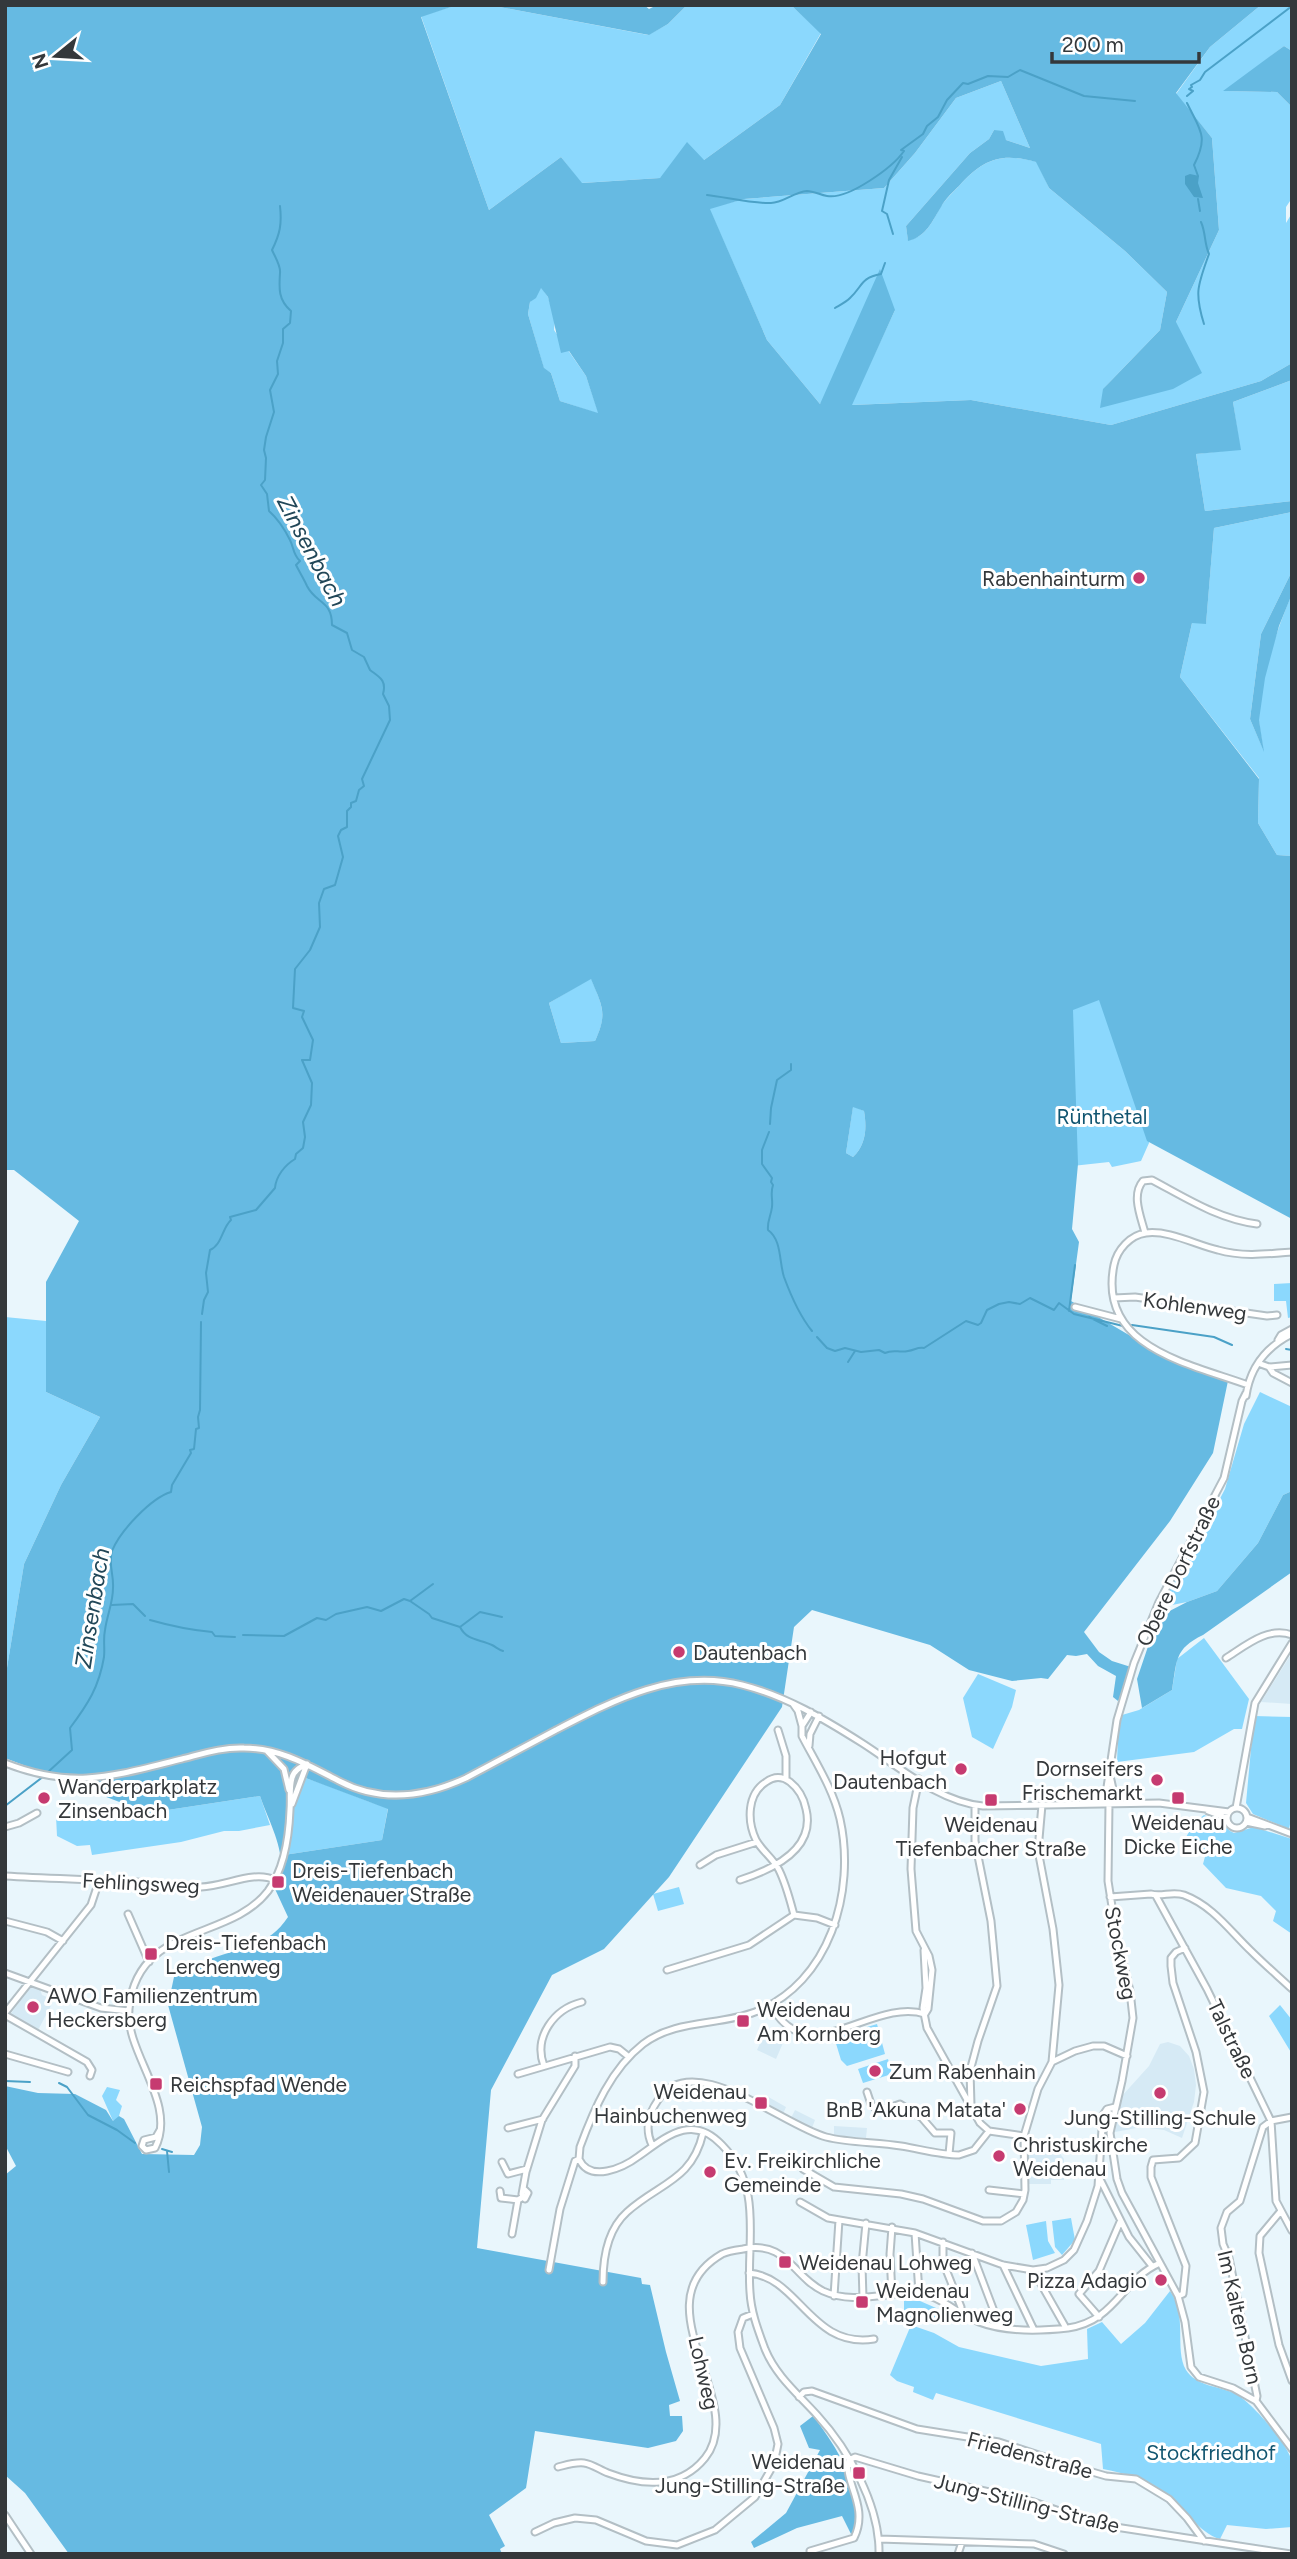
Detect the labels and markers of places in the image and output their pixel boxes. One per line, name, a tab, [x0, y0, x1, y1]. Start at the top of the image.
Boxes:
place label: Rabenhainturm	[982, 566, 1125, 591]
marker: Rabenhainturm	[1131, 570, 1147, 586]
place label: Dautenbach	[693, 1640, 807, 1665]
marker: Dautenbach	[671, 1644, 687, 1660]
place label: Hofgut Dautenbach	[833, 1745, 947, 1794]
place label: Dornseifers Frischemarkt	[1022, 1756, 1143, 1805]
marker: Hofgut Dautenbach	[953, 1761, 969, 1777]
marker: Dornseifers Frischemarkt	[1149, 1772, 1165, 1788]
place label: Wanderparkplatz Zinsenbach	[58, 1774, 217, 1823]
marker: Wanderparkplatz Zinsenbach	[36, 1790, 52, 1806]
marker: Weidenau Dicke Eiche	[1170, 1790, 1186, 1806]
marker: Weidenau Tiefenbacher Straße	[983, 1792, 999, 1808]
place label: Weidenau Dicke Eiche	[1123, 1810, 1233, 1859]
place label: Weidenau Tiefenbacher Straße	[896, 1812, 1086, 1861]
place label: Dreis-Tiefenbach Weidenauer Straße	[292, 1858, 471, 1907]
marker: Dreis-Tiefenbach Weidenauer Straße	[270, 1874, 286, 1890]
place label: Dreis-Tiefenbach Lerchenweg	[165, 1930, 326, 1979]
marker: Dreis-Tiefenbach Lerchenweg	[143, 1946, 159, 1962]
place label: AWO Familienzentrum Heckersberg	[47, 1983, 258, 2032]
place label: Weidenau Am Kornberg	[757, 1997, 881, 2046]
marker: AWO Familienzentrum Heckersberg	[25, 1999, 41, 2015]
marker: Weidenau Am Kornberg	[735, 2013, 751, 2029]
place label: Zum Rabenhain	[889, 2059, 1036, 2084]
marker: Zum Rabenhain	[867, 2063, 883, 2079]
place label: Reichspfad Wende	[170, 2072, 347, 2097]
marker: Reichspfad Wende	[148, 2076, 164, 2092]
place label: Weidenau Hainbuchenweg	[594, 2079, 747, 2128]
marker: Jung-Stilling-Schule	[1152, 2085, 1168, 2101]
marker: Weidenau Hainbuchenweg	[753, 2095, 769, 2111]
place label: BnB 'Akuna Matata'	[826, 2097, 1006, 2122]
marker: BnB 'Akuna Matata'	[1012, 2101, 1028, 2117]
place label: Jung-Stilling-Schule	[1064, 2105, 1256, 2130]
place label: Christuskirche Weidenau	[1013, 2132, 1148, 2181]
place label: Ev. Freikirchliche Gemeinde	[724, 2148, 881, 2197]
marker: Christuskirche Weidenau	[991, 2148, 1007, 2164]
marker: Ev. Freikirchliche Gemeinde	[702, 2164, 718, 2180]
place label: Weidenau Lohweg	[799, 2250, 972, 2275]
marker: Weidenau Lohweg	[777, 2254, 793, 2270]
place label: Pizza Adagio	[1027, 2268, 1147, 2293]
marker: Pizza Adagio	[1153, 2272, 1169, 2288]
place label: Weidenau Magnolienweg	[876, 2278, 1013, 2327]
marker: Weidenau Magnolienweg	[854, 2294, 870, 2310]
place label: Weidenau Jung-Stilling-Straße	[655, 2449, 845, 2498]
marker: Weidenau Jung-Stilling-Straße	[851, 2465, 867, 2481]

